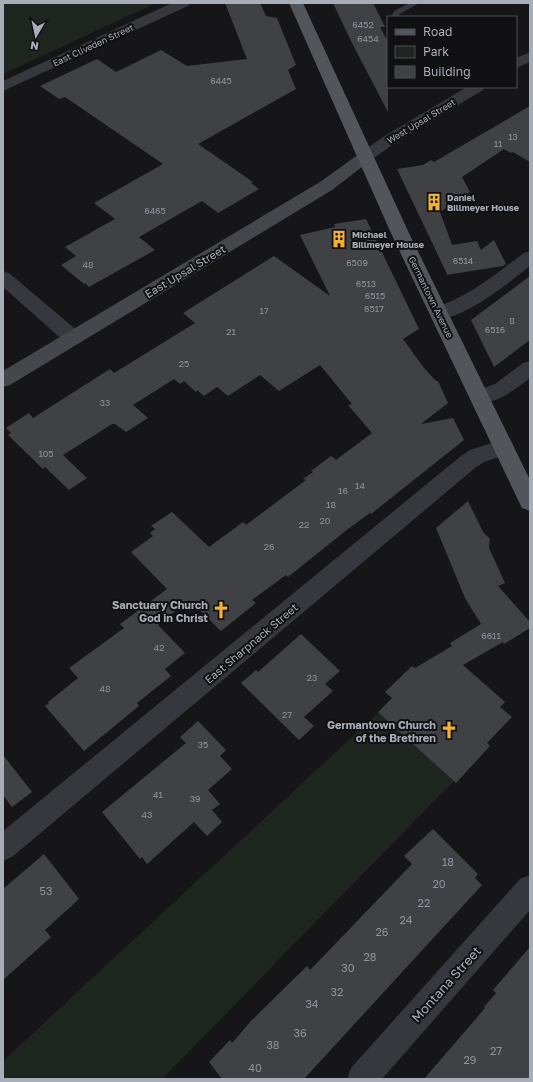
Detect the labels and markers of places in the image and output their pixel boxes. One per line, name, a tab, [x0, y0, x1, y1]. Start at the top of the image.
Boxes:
building icon: Daniel Billmeyer House	[424, 192, 444, 212]
place label: Daniel Billmeyer House	[447, 192, 520, 213]
building icon: Michael Billmeyer House	[329, 229, 349, 249]
place label: Michael Billmeyer House	[352, 229, 425, 250]
place label: Sanctuary Church God in Christ	[112, 598, 209, 624]
church icon: Sanctuary Church God in Christ	[211, 600, 231, 620]
place label: Germantown Church of the Brethren	[327, 718, 436, 744]
church icon: Germantown Church of the Brethren	[439, 720, 459, 740]

